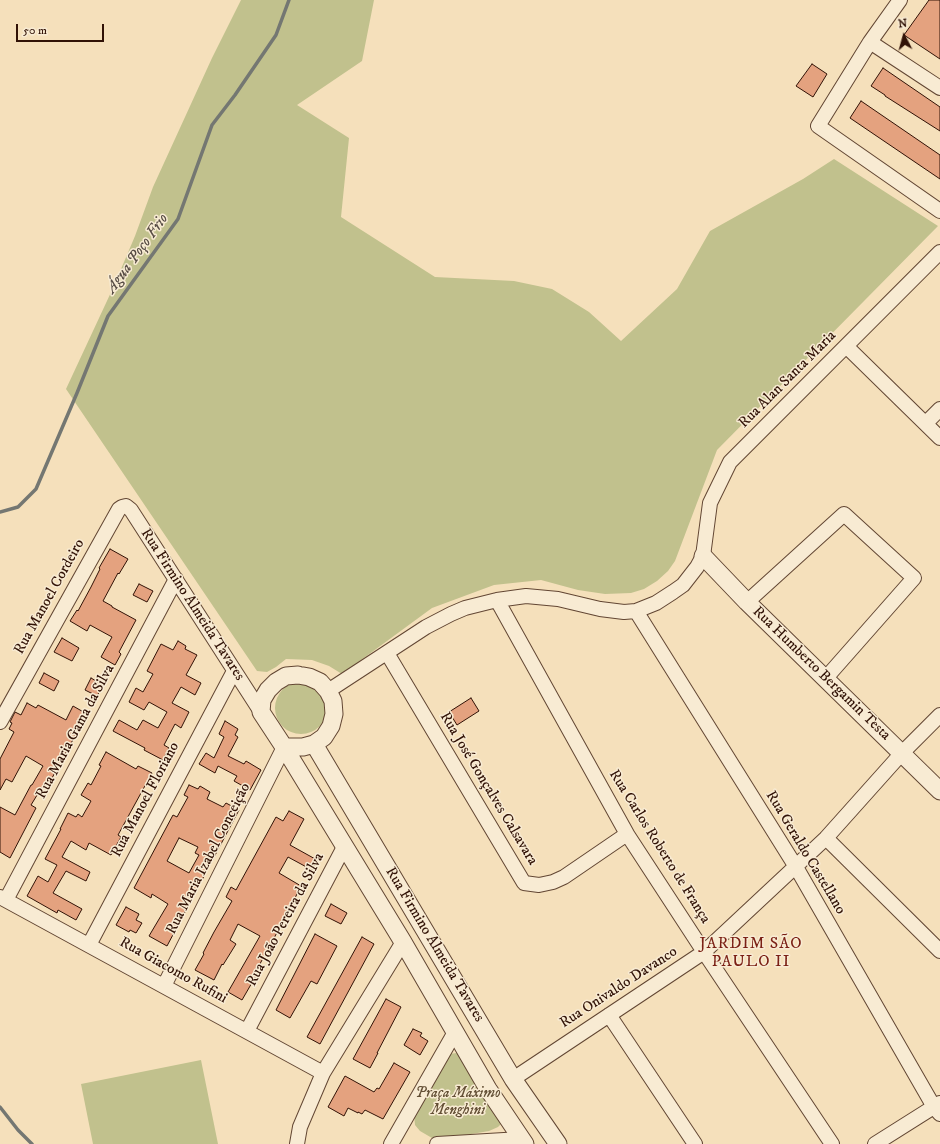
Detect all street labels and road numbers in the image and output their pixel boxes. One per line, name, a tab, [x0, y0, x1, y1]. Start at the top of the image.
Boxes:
street label: Rua Alan Santa Maria	[735, 327, 841, 433]
street label: Rua Firmino Almeida Tavares	[136, 526, 248, 684]
street label: Rua Manoel Cordeiro	[11, 536, 89, 658]
street label: Rua Humberto Bergamin Testa	[748, 603, 894, 745]
street label: Rua Maria Gama da Silva	[33, 662, 119, 802]
street label: Rua José Gonçalves Calsavara	[435, 709, 541, 869]
street label: Rua Manoel Floriano	[108, 739, 184, 861]
street label: Rua Carlos Roberto de França	[604, 767, 714, 927]
street label: Rua Maria Izabel Conceição	[163, 780, 255, 938]
street label: Rua Geraldo Castellano	[761, 788, 849, 918]
street label: Rua João Pereira da Silva	[243, 850, 329, 990]
street label: Rua Firmino Almeida Tavares	[381, 864, 487, 1026]
street label: Rua Giacomo Rufini	[116, 934, 230, 1008]
street label: Rua Onivaldo Davanco	[557, 943, 681, 1033]

